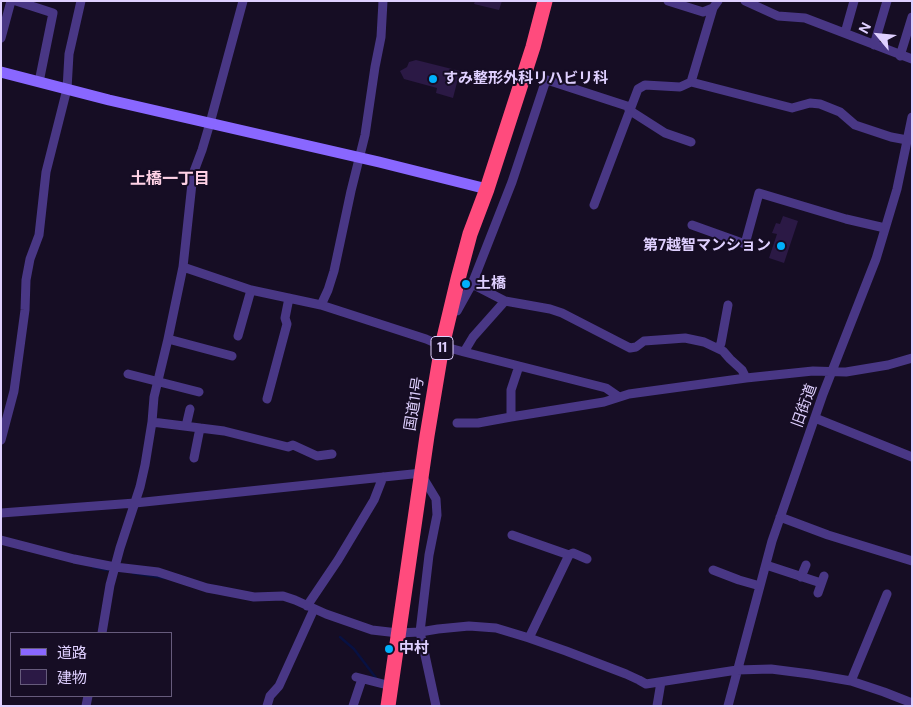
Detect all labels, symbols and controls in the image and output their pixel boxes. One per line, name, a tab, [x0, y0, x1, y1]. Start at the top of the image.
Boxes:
north arrow	[853, 10, 903, 60]
text: N	[854, 19, 875, 37]
place label: すみ整形外科リハビリ科	[443, 70, 608, 88]
marker: すみ整形外科リハビリ科	[427, 73, 439, 85]
district label: 土橋一丁目	[130, 170, 210, 190]
place label: 第7越智マンション	[643, 237, 771, 255]
marker: 第7越智マンション	[775, 240, 787, 252]
place label: 土橋	[476, 275, 506, 293]
marker: 土橋	[460, 278, 472, 290]
road number: 11	[431, 336, 453, 359]
street label: 国道11号	[402, 376, 428, 432]
street label: 旧街道	[789, 382, 821, 430]
legend	[10, 632, 172, 697]
place label: 中村	[399, 640, 429, 658]
text: 道路	[57, 643, 87, 663]
marker: 中村	[383, 643, 395, 655]
text: 建物	[57, 668, 87, 688]

